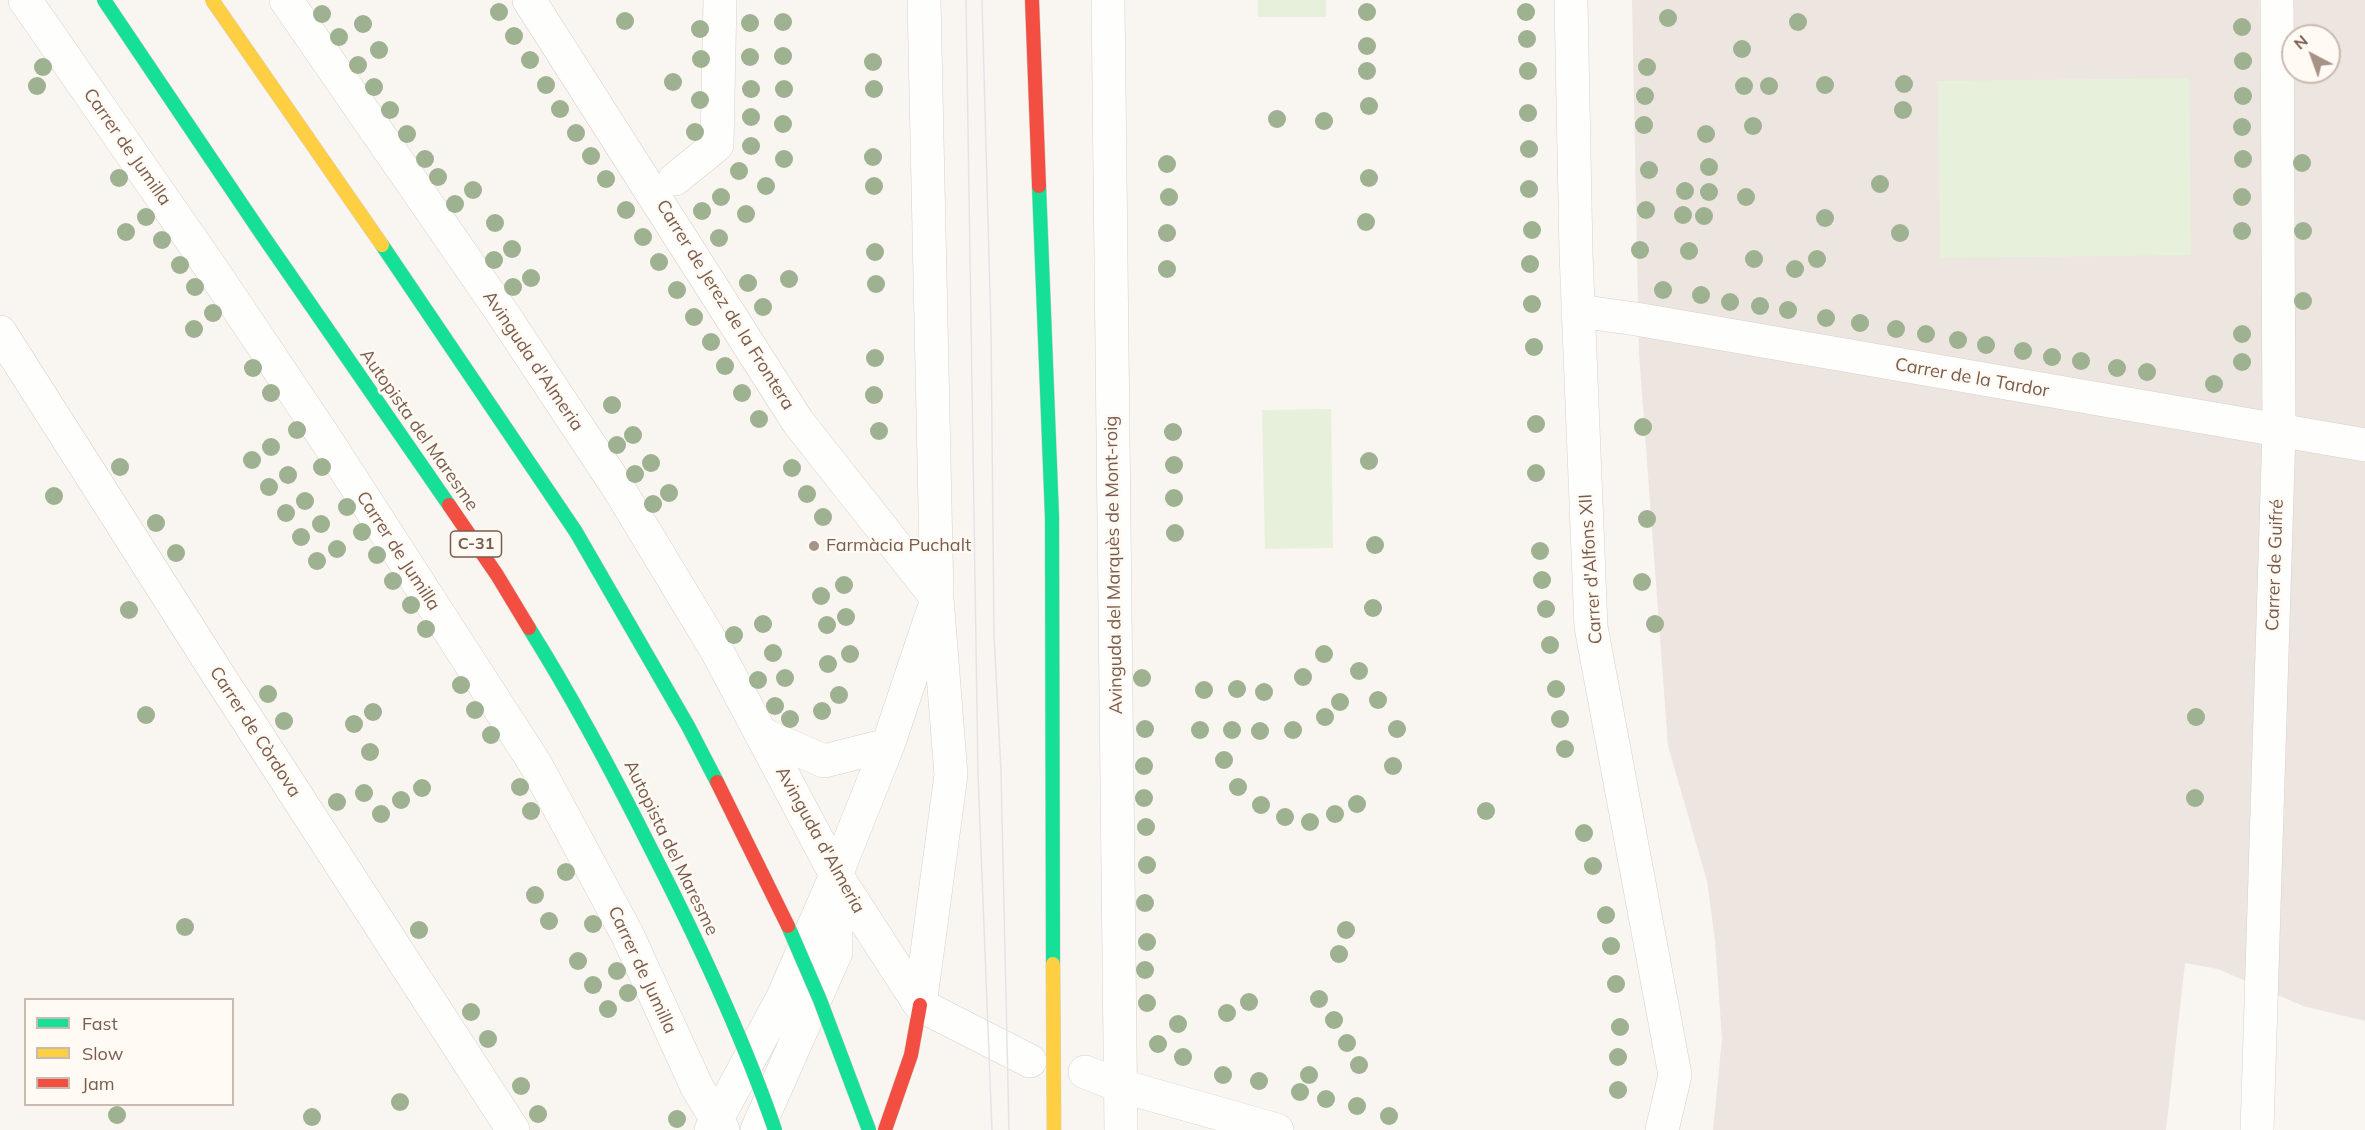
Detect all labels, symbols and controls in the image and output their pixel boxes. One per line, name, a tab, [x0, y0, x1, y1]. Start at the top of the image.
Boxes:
north arrow	[2281, 24, 2341, 84]
text: N	[2289, 30, 2312, 53]
street label: Carrer de Jumilla	[79, 84, 175, 210]
street label: Carrer de Jerez de la Frontera	[651, 196, 799, 414]
street label: Avinguda d'Almeria	[478, 287, 588, 435]
street label: Autopista del Maresme	[355, 345, 483, 515]
street label: Carrer de la Tardor	[1893, 354, 2051, 402]
street label: Avinguda del Marquès de Mont-roig	[1101, 415, 1127, 715]
street label: Carrer de Jumilla	[351, 487, 445, 615]
street label: Carrer d'Alfons XII	[1575, 493, 1607, 645]
street label: Carrer de Guifré	[2262, 499, 2288, 631]
road number: C-31	[450, 531, 502, 557]
place label: Farmàcia Puchalt	[826, 535, 971, 557]
marker: Farmàcia Puchalt	[807, 539, 821, 553]
street label: Carrer de Còrdova	[205, 663, 305, 801]
street label: Autopista del Maresme	[619, 757, 723, 939]
street label: Avinguda d'Almeria	[771, 763, 869, 917]
street label: Carrer de Jumilla	[603, 903, 681, 1037]
legend	[24, 998, 234, 1106]
text: Fast	[82, 1012, 118, 1035]
text: Slow	[82, 1042, 123, 1065]
text: Jam	[82, 1072, 115, 1095]

